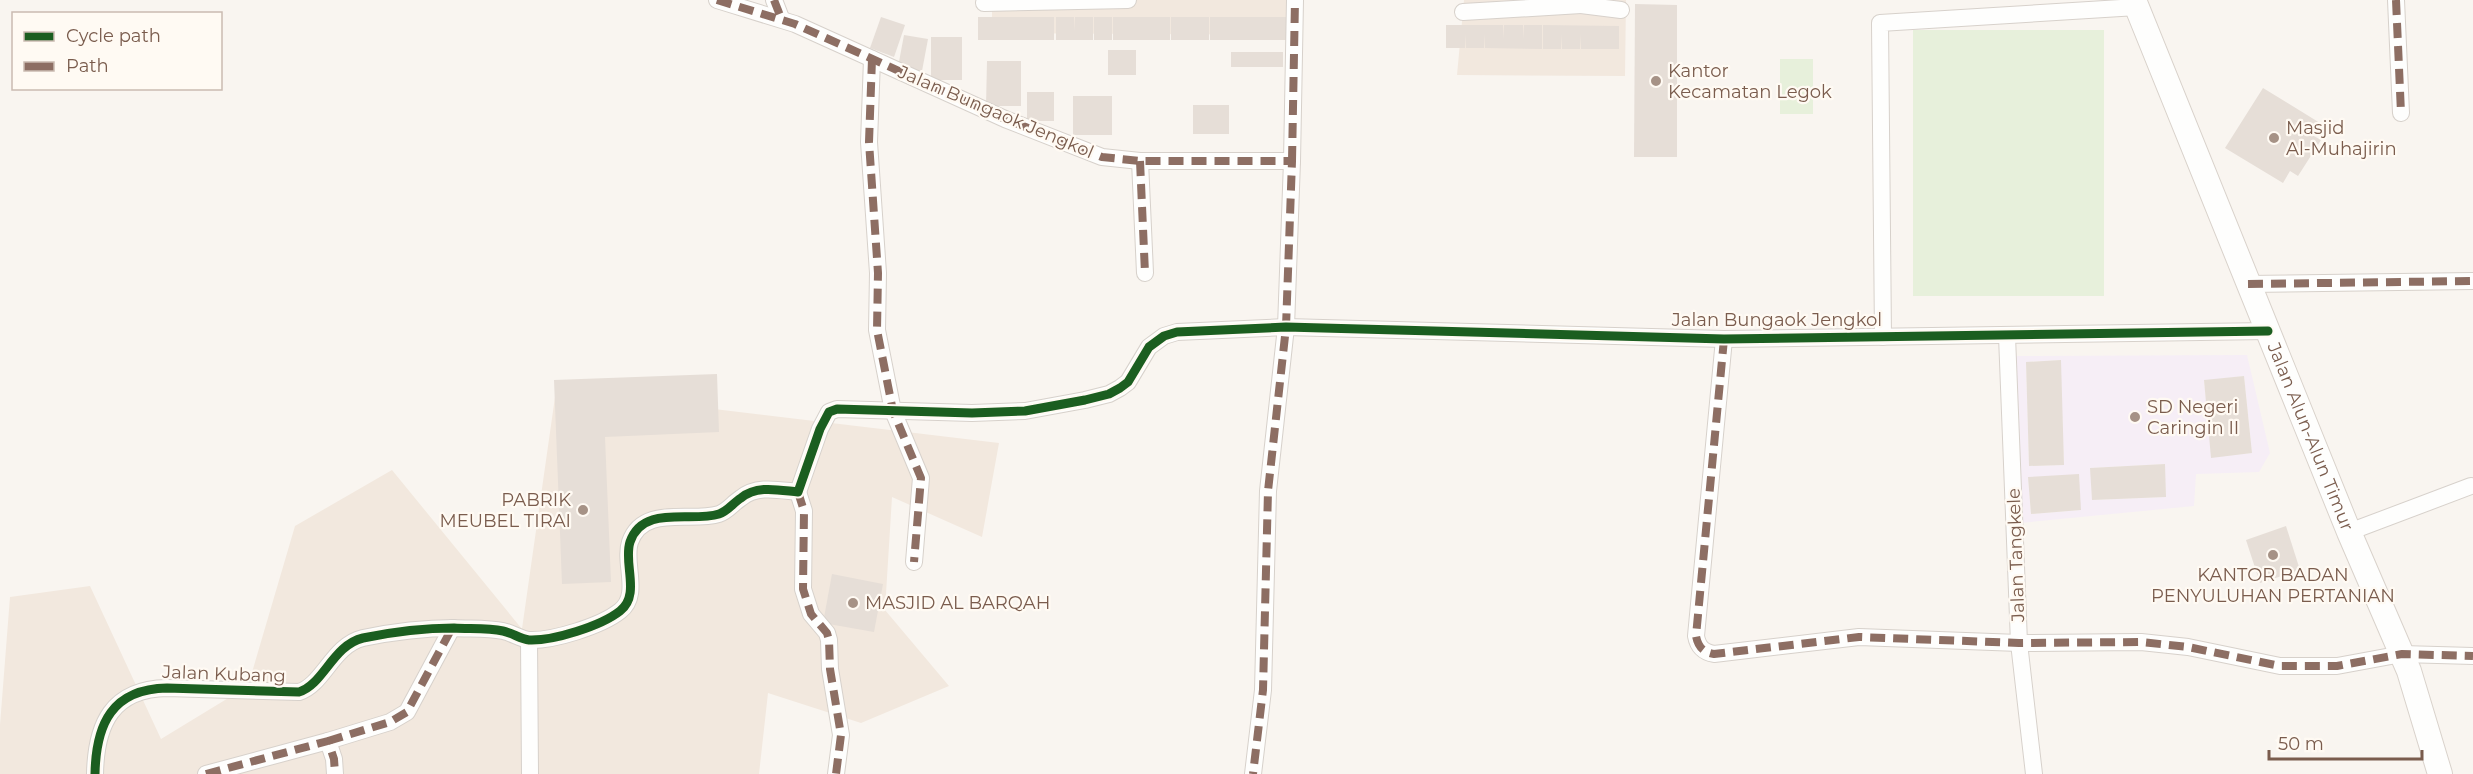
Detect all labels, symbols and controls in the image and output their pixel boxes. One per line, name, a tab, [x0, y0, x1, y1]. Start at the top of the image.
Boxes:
legend	[12, 12, 222, 90]
text: Cycle path	[66, 25, 161, 47]
text: Path	[66, 55, 109, 77]
street label: Jalan Bungaok Jengkol	[894, 60, 1097, 163]
place label: Kantor Kecamatan Legok	[1668, 60, 1832, 103]
marker: Kantor Kecamatan Legok	[1649, 74, 1663, 88]
place label: Masjid Al-Muhajirin	[2286, 117, 2397, 160]
marker: Masjid Al-Muhajirin	[2267, 131, 2281, 145]
street label: Jalan Bungaok Jengkol	[1671, 309, 1882, 331]
street label: Jalan Alun-Alun Timur	[2262, 338, 2358, 534]
place label: SD Negeri Caringin II	[2147, 396, 2239, 439]
marker: SD Negeri Caringin II	[2128, 410, 2142, 424]
street label: Jalan Tangkele	[2003, 488, 2029, 623]
place label: PABRIK MEUBEL TIRAI	[439, 489, 571, 532]
marker: PABRIK MEUBEL TIRAI	[576, 503, 590, 517]
marker: KANTOR BADAN PENYULUHAN PERTANIAN	[2266, 548, 2280, 562]
place label: KANTOR BADAN PENYULUHAN PERTANIAN	[2151, 564, 2395, 607]
place label: MASJID AL BARQAH	[865, 592, 1050, 614]
marker: MASJID AL BARQAH	[846, 596, 860, 610]
street label: Jalan Kubang	[161, 661, 286, 687]
scale bar	[2269, 723, 2422, 761]
text: 50 m	[2278, 733, 2324, 755]

